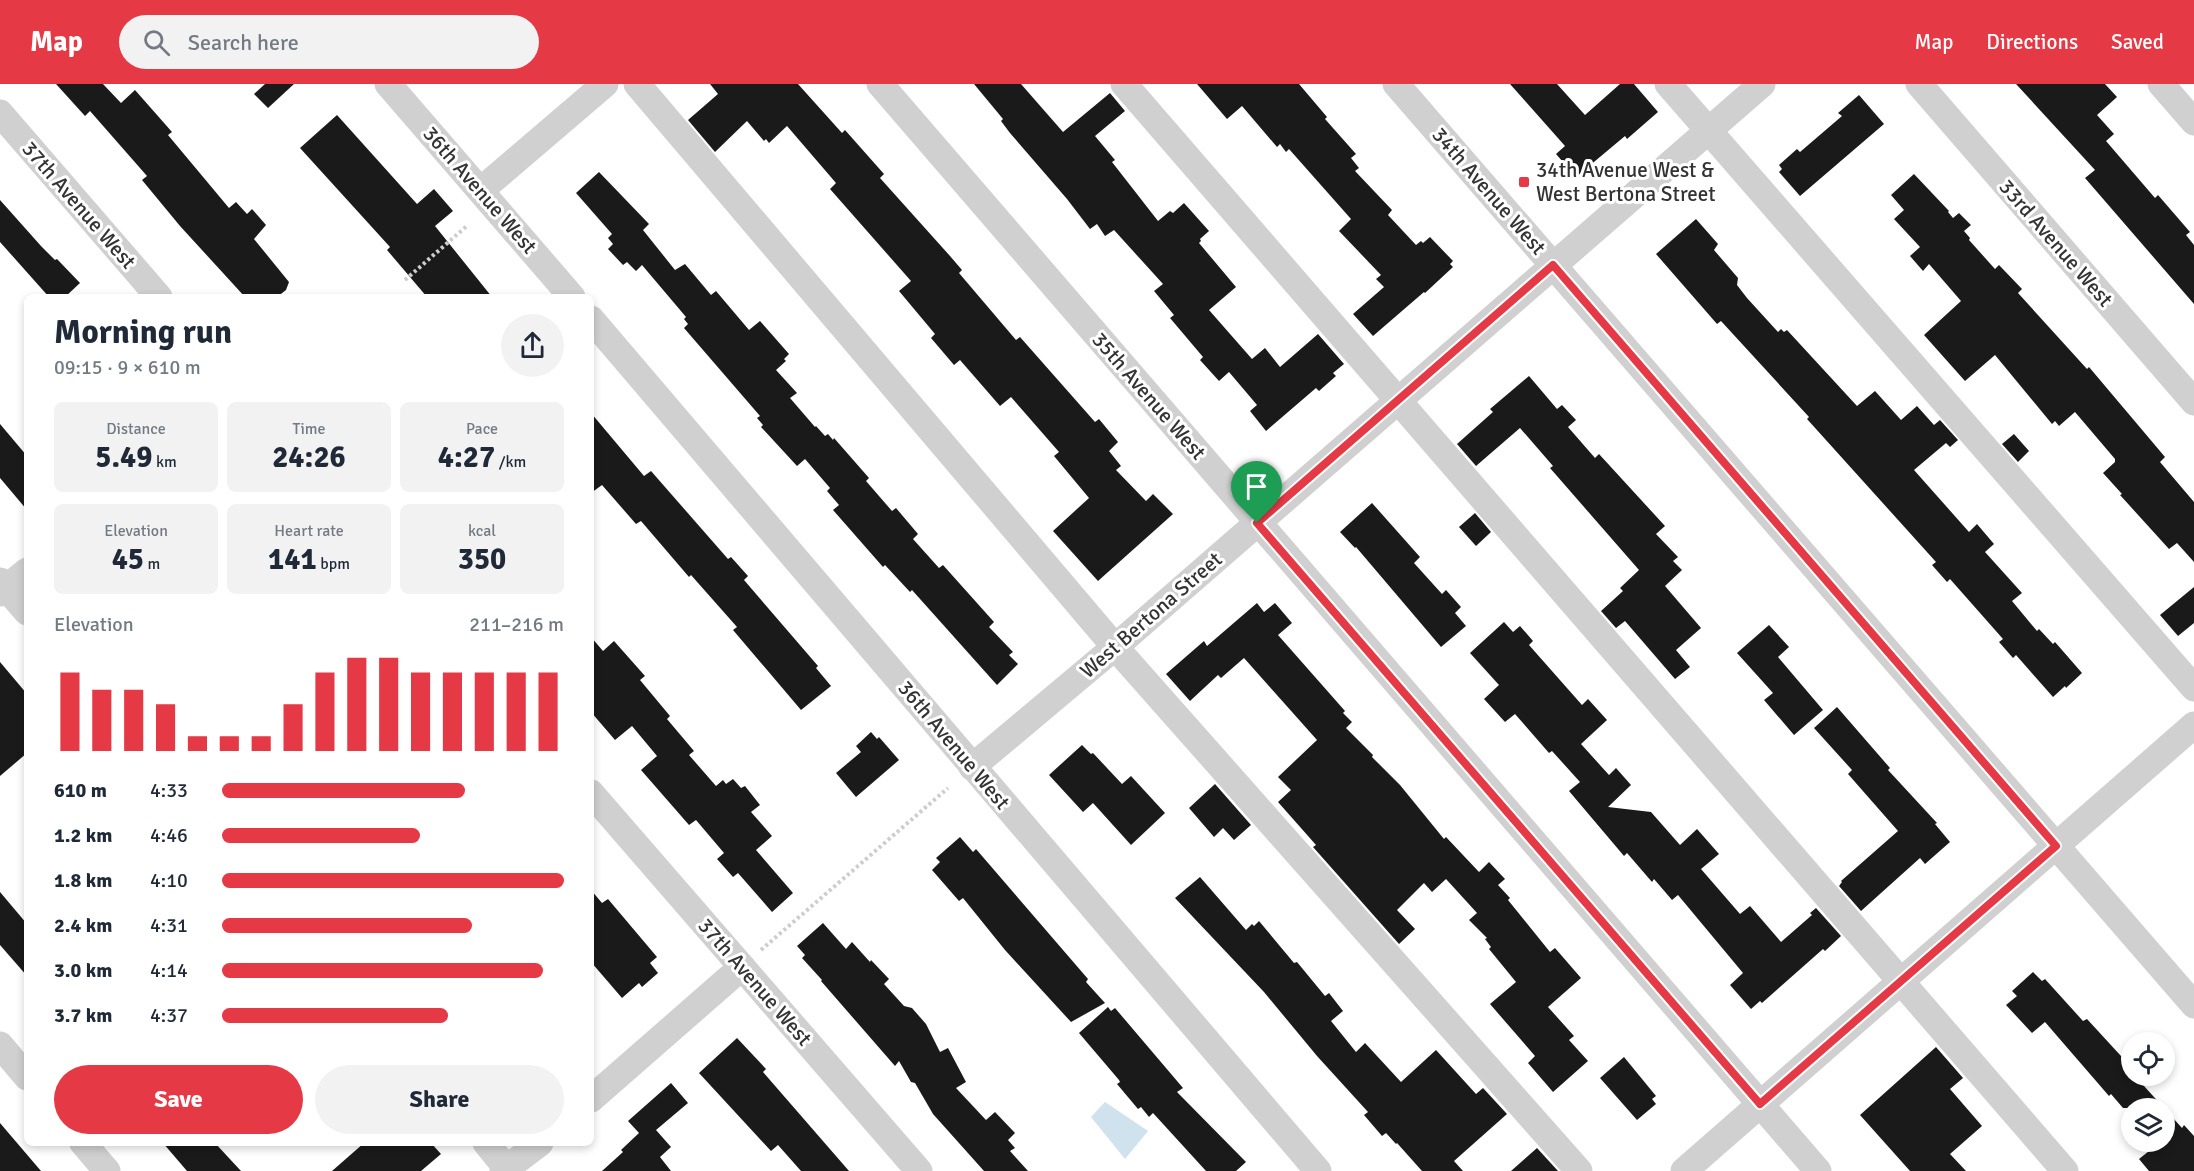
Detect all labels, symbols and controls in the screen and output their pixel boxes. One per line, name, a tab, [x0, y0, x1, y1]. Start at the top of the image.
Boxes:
search box	[119, 15, 539, 69]
text: Map	[30, 25, 83, 59]
icon: search	[140, 26, 173, 59]
text: Search here	[188, 29, 299, 56]
text: Map	[1915, 29, 1953, 55]
text: Directions	[1986, 29, 2078, 55]
text: Saved	[2111, 29, 2164, 55]
street label: 36th Avenue West	[418, 121, 542, 259]
street label: 34th Avenue West	[1427, 122, 1551, 260]
street label: 37th Avenue West	[17, 136, 141, 274]
place label: 34th Avenue West & West Bertona Street	[1536, 157, 1716, 207]
street label: 33rd Avenue West	[1994, 174, 2118, 312]
marker: 34th Avenue West & West Bertona Street	[1517, 175, 1531, 189]
text: Morning run	[54, 312, 232, 353]
button: share	[501, 314, 564, 377]
street label: 35th Avenue West	[1087, 327, 1211, 465]
text: 09:15 · 9 × 610 m	[54, 355, 201, 380]
text: Distance	[106, 419, 166, 439]
text: Time	[293, 419, 325, 439]
text: Pace	[466, 419, 498, 439]
text: 5.49	[95, 439, 152, 476]
text: 24:26	[272, 439, 346, 476]
text: 4:27	[438, 439, 495, 476]
text: km	[152, 452, 177, 472]
text: /km	[495, 452, 526, 472]
pin	[1231, 461, 1282, 523]
icon: arrive	[1240, 470, 1273, 503]
text: Elevation	[104, 521, 168, 541]
text: Heart rate	[274, 521, 344, 541]
text: kcal	[468, 521, 496, 541]
text: 45	[112, 541, 144, 578]
text: 141	[268, 541, 317, 578]
text: 350	[458, 541, 506, 578]
street label: West Bertona Street	[1075, 546, 1227, 684]
text: m	[144, 554, 160, 574]
text: bpm	[317, 554, 350, 574]
text: Elevation	[54, 612, 134, 637]
text: 211–216 m	[469, 612, 564, 637]
street label: 36th Avenue West	[892, 675, 1016, 815]
text: 610 m	[54, 778, 107, 803]
text: 4:33	[150, 778, 188, 803]
text: 1.2 km	[54, 823, 112, 848]
text: 4:46	[150, 823, 188, 848]
text: 1.8 km	[54, 868, 112, 893]
text: 4:10	[150, 868, 188, 893]
text: 2.4 km	[54, 913, 112, 938]
text: 4:31	[150, 913, 188, 938]
street label: 37th Avenue West	[693, 913, 817, 1051]
text: 3.0 km	[54, 958, 112, 983]
text: 4:14	[150, 958, 188, 983]
text: 3.7 km	[54, 1003, 112, 1028]
text: 4:37	[150, 1003, 188, 1028]
map controls	[2121, 1032, 2175, 1152]
button: locate	[2121, 1032, 2175, 1086]
button: Save	[54, 1065, 303, 1134]
button: Share	[315, 1065, 564, 1134]
button: layers	[2121, 1098, 2175, 1152]

